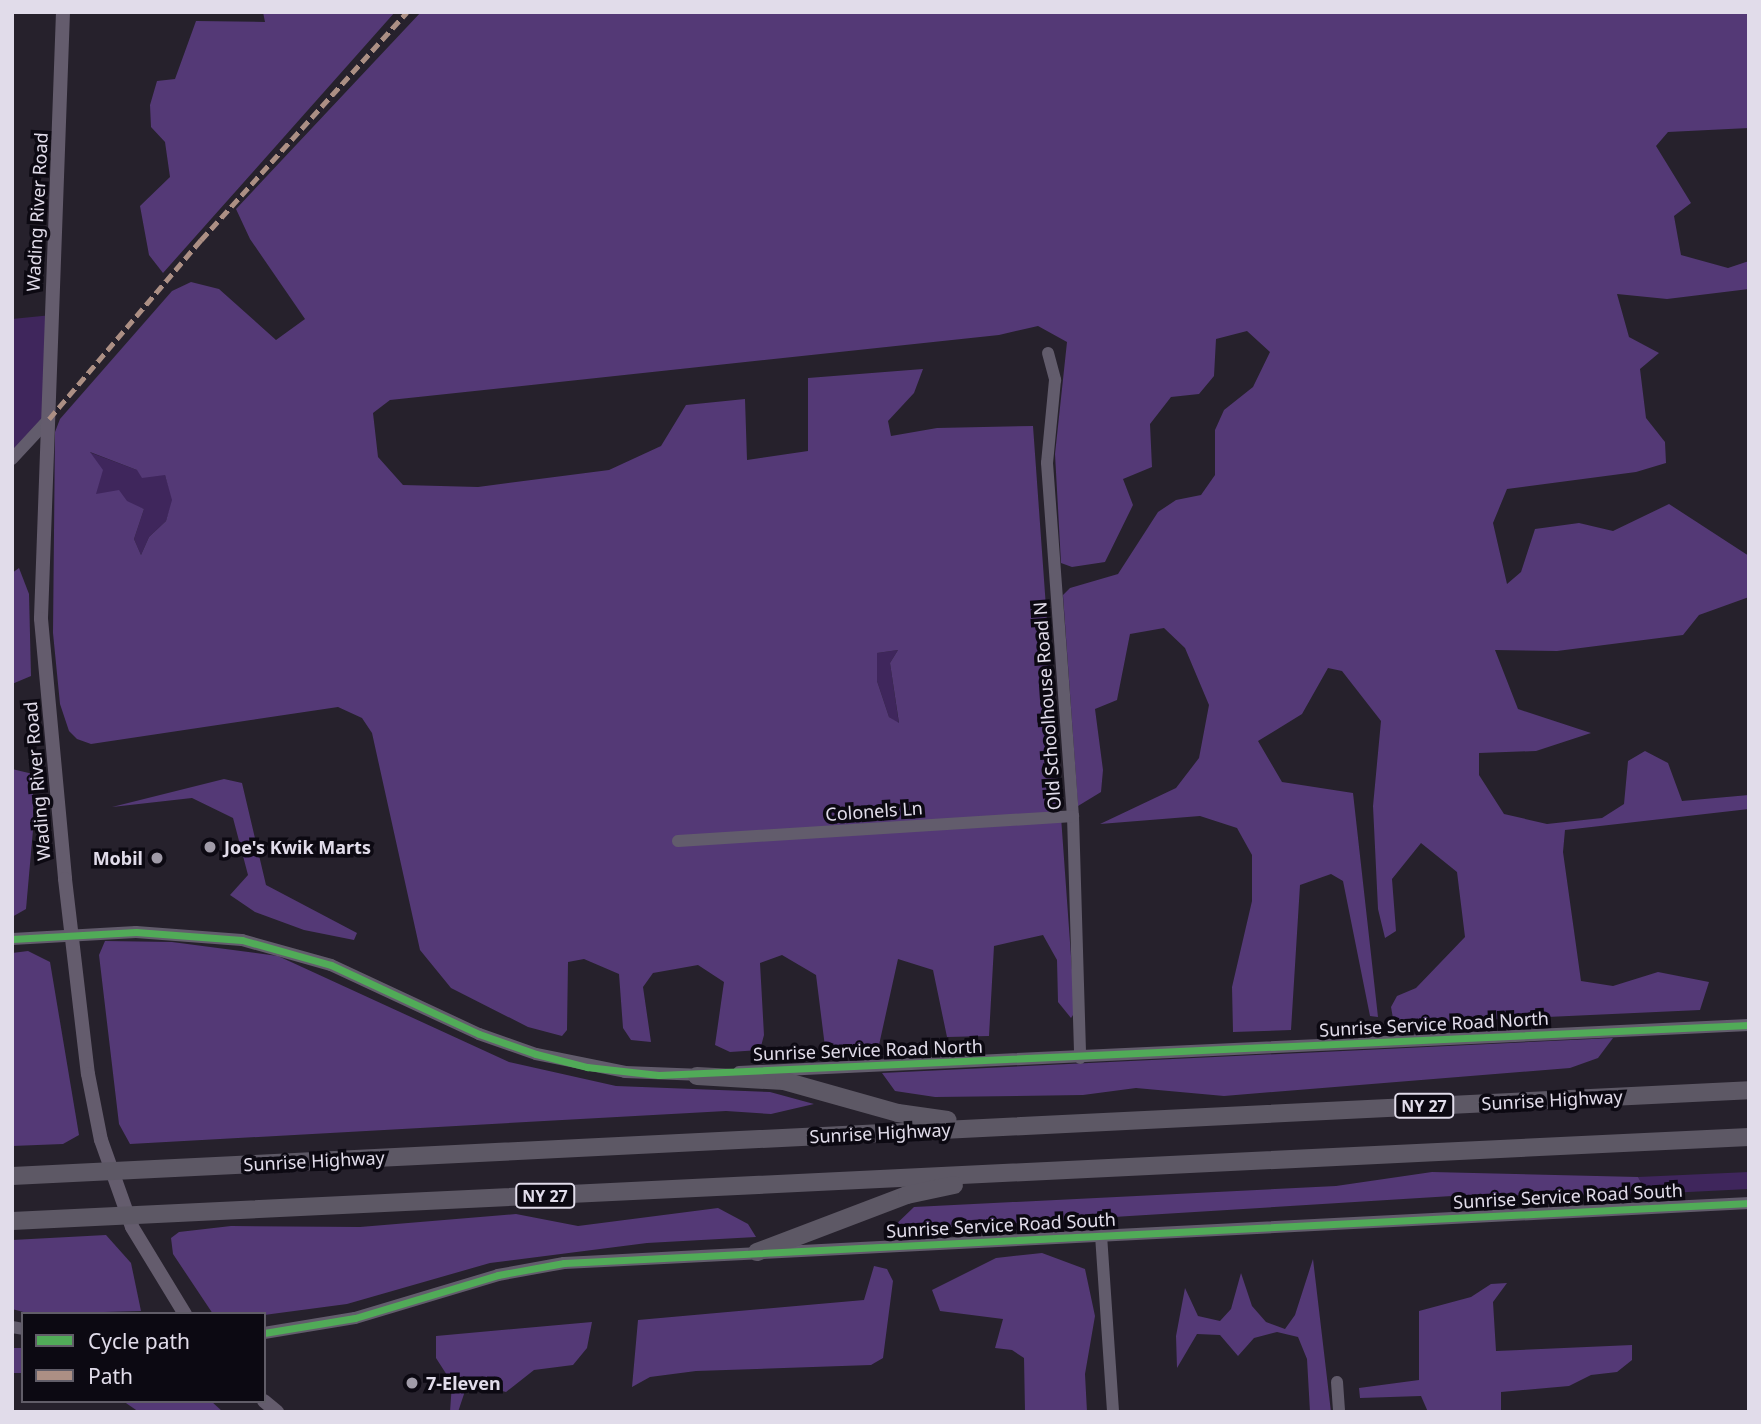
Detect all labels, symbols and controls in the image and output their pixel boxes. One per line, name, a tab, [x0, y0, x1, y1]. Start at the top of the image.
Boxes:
street label: Wading River Road	[22, 132, 52, 292]
street label: Old Schoolhouse Road N	[1029, 601, 1065, 811]
street label: Wading River Road	[19, 701, 55, 861]
street label: Colonels Ln	[825, 797, 923, 825]
place label: Joe's Kwik Marts	[224, 836, 371, 858]
marker: Joe's Kwik Marts	[202, 839, 218, 855]
place label: Mobil	[93, 847, 143, 869]
marker: Mobil	[149, 850, 165, 866]
street label: Sunrise Service Road North	[1319, 1007, 1549, 1041]
street label: Sunrise Service Road North	[753, 1035, 983, 1065]
street label: Sunrise Highway	[1481, 1086, 1623, 1114]
road number: NY 27	[1394, 1094, 1454, 1118]
street label: Sunrise Highway	[809, 1119, 951, 1147]
street label: Sunrise Highway	[243, 1147, 385, 1175]
street label: Sunrise Service Road South	[1453, 1179, 1683, 1213]
road number: NY 27	[515, 1184, 575, 1208]
street label: Sunrise Service Road South	[886, 1208, 1116, 1242]
legend	[21, 1312, 266, 1403]
text: Cycle path	[88, 1327, 190, 1355]
text: Path	[88, 1362, 133, 1390]
place label: 7-Eleven	[426, 1372, 501, 1394]
marker: 7-Eleven	[404, 1375, 420, 1391]

